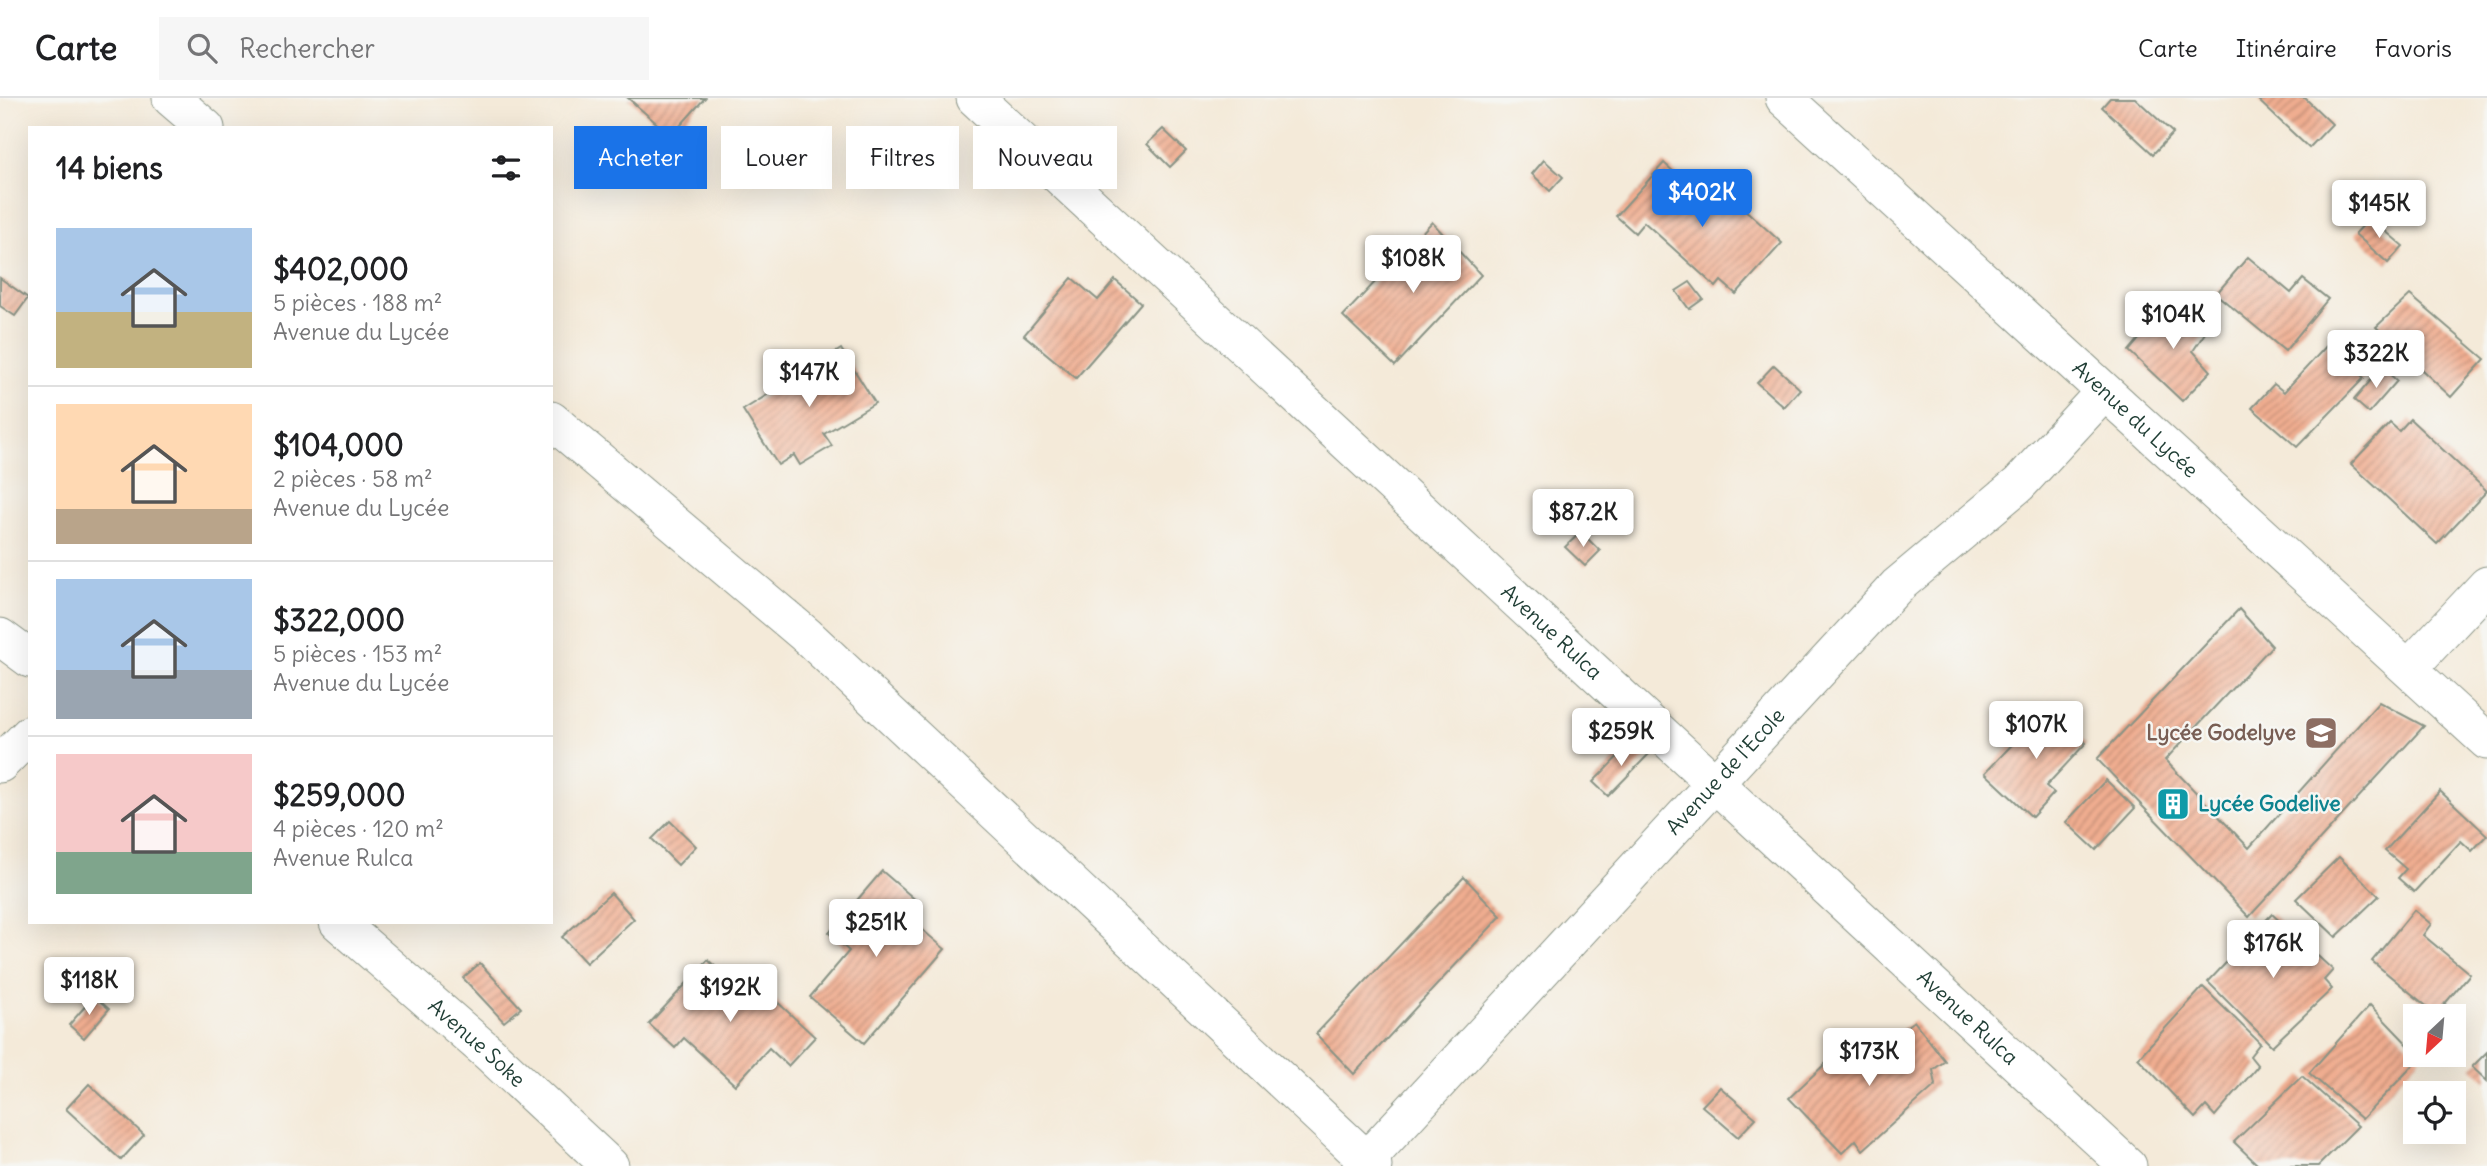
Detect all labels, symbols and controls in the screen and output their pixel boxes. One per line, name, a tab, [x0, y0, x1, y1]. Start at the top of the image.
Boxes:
search box	[159, 17, 649, 80]
text: Carte	[35, 27, 117, 69]
icon: search	[183, 29, 221, 67]
text: Rechercher	[239, 32, 375, 65]
text: Carte	[2138, 33, 2198, 63]
text: Itinéraire	[2236, 33, 2337, 63]
text: Favoris	[2375, 33, 2452, 63]
chip: Acheter	[574, 126, 707, 189]
chip: Louer	[721, 126, 832, 189]
chip: Filtres	[846, 126, 959, 189]
chip: Nouveau	[973, 126, 1117, 189]
text: 14 biens	[56, 149, 163, 187]
icon: filters	[487, 149, 525, 187]
pin: $402K	[1653, 170, 1751, 229]
text: $402K	[1668, 177, 1736, 206]
pin: $145K	[2330, 180, 2428, 240]
text: $145K	[2348, 188, 2410, 217]
pin: $108K	[1364, 236, 1462, 295]
text: $108K	[1381, 243, 1445, 272]
text: $402,000	[273, 250, 409, 288]
icon: home	[112, 256, 196, 340]
text: 5 pièces · 188 m²	[273, 288, 442, 317]
pin: $104K	[2124, 292, 2222, 351]
text: $104K	[2141, 299, 2205, 328]
text: Avenue du Lycée	[273, 317, 449, 346]
pin: $322K	[2327, 330, 2425, 390]
text: $322K	[2343, 338, 2409, 367]
pin: $147K	[760, 350, 858, 409]
street label: Avenue du Lycée	[2067, 355, 2204, 483]
text: $147K	[779, 357, 839, 386]
text: $104,000	[273, 426, 404, 464]
icon: home	[112, 432, 196, 516]
text: 2 pièces · 58 m²	[273, 464, 433, 493]
pin: $87.2K	[1526, 490, 1640, 549]
text: Avenue du Lycée	[273, 493, 449, 522]
text: $87.2K	[1549, 497, 1617, 526]
street label: Avenue Rulca	[1496, 578, 1608, 685]
text: $322,000	[273, 601, 405, 639]
icon: home	[112, 607, 196, 691]
text: 5 pièces · 153 m²	[273, 639, 442, 668]
text: Avenue du Lycée	[273, 668, 449, 697]
street label: Avenue de l'Ecole	[1660, 702, 1790, 840]
pin: $107K	[1987, 702, 2085, 761]
pin: $259K	[1572, 708, 1670, 768]
text: $107K	[2005, 709, 2067, 738]
school or university icon: Lycée Godelyve	[2302, 714, 2340, 752]
text: $259K	[1588, 716, 1654, 745]
place label: Lycée Godelyve	[2146, 719, 2296, 746]
text: $259,000	[273, 776, 405, 814]
icon: home	[112, 782, 196, 866]
building icon: Lycée Godelive	[2154, 785, 2192, 823]
place label: Lycée Godelive	[2198, 790, 2341, 817]
text: 4 pièces · 120 m²	[273, 814, 444, 843]
text: Avenue Rulca	[273, 843, 413, 872]
pin: $251K	[827, 900, 925, 959]
text: $251K	[845, 907, 907, 936]
pin: $176K	[2224, 920, 2322, 980]
text: $176K	[2243, 928, 2303, 957]
pin: $118K	[40, 958, 138, 1017]
pin: $192K	[681, 964, 779, 1024]
street label: Avenue Rulca	[1912, 964, 2024, 1071]
text: $118K	[60, 965, 118, 994]
text: $192K	[699, 972, 761, 1001]
street label: Avenue Soke	[423, 992, 531, 1093]
north arrow	[2403, 1004, 2466, 1068]
map controls	[2403, 1004, 2466, 1144]
pin: $173K	[1820, 1028, 1918, 1088]
text: $173K	[1839, 1036, 1899, 1065]
button: locate	[2403, 1081, 2466, 1144]

